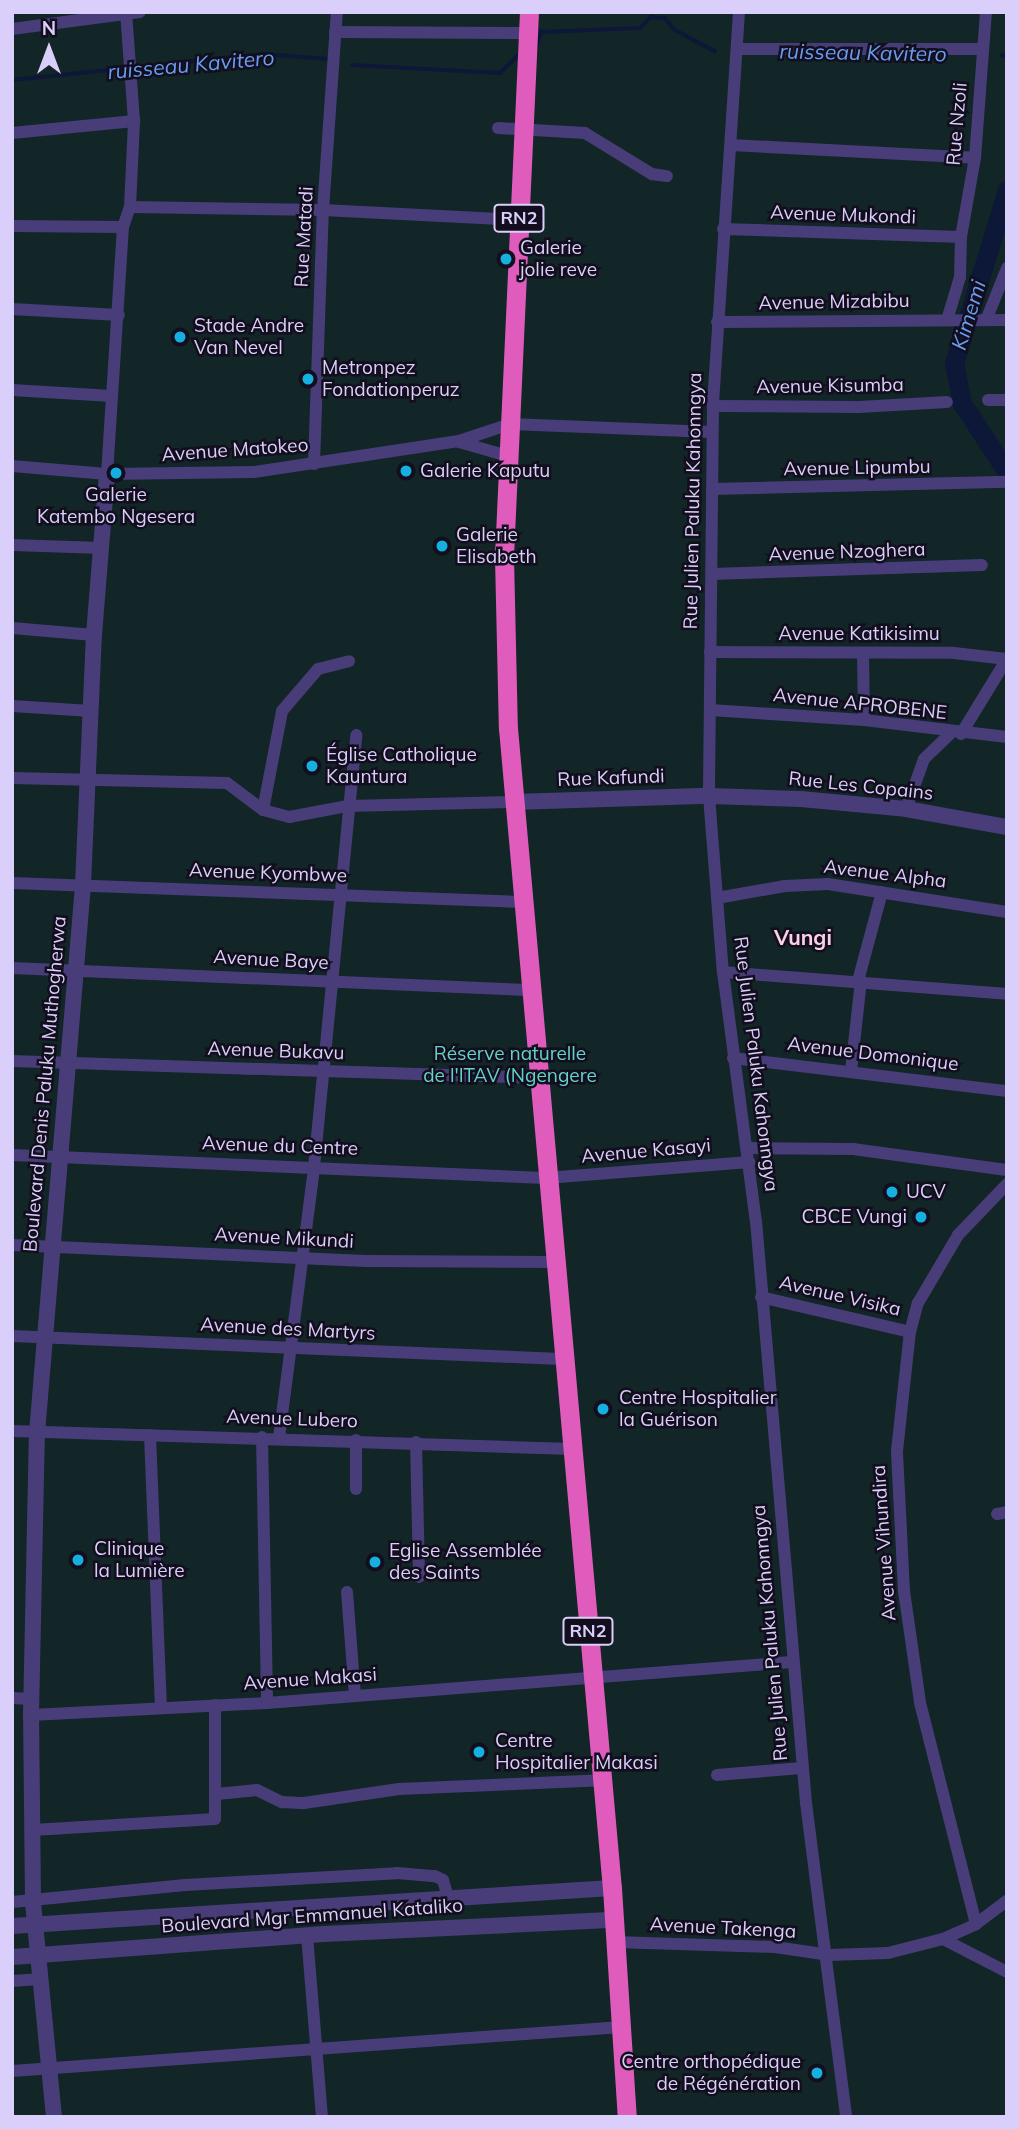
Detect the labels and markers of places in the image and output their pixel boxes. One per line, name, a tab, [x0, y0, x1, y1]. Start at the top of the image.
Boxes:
place label: Galerie jolie reve	[520, 237, 597, 281]
marker: Galerie jolie reve	[498, 251, 514, 267]
place label: Stade Andre Van Nevel	[194, 315, 304, 359]
marker: Stade Andre Van Nevel	[172, 329, 188, 345]
place label: Metronpez Fondationperuz	[322, 357, 460, 401]
marker: Metronpez Fondationperuz	[300, 371, 316, 387]
place label: Galerie Kaputu	[420, 460, 550, 482]
marker: Galerie Kaputu	[398, 463, 414, 479]
marker: Galerie Katembo Ngesera	[108, 465, 124, 481]
place label: Galerie Katembo Ngesera	[37, 484, 195, 528]
place label: Galerie Elisabeth	[456, 524, 537, 568]
marker: Galerie Elisabeth	[434, 538, 450, 554]
place label: Église Catholique Kauntura	[326, 744, 477, 788]
marker: Église Catholique Kauntura	[304, 758, 320, 774]
place label: UCV	[906, 1181, 946, 1203]
marker: UCV	[884, 1184, 900, 1200]
place label: CBCE Vungi	[802, 1206, 907, 1228]
marker: CBCE Vungi	[913, 1209, 929, 1225]
place label: Centre Hospitalier la Guérison	[619, 1387, 777, 1431]
marker: Centre Hospitalier la Guérison	[593, 1399, 613, 1419]
place label: Clinique la Lumière	[94, 1538, 185, 1582]
place label: Eglise Assemblée des Saints	[389, 1540, 542, 1584]
marker: Clinique la Lumière	[68, 1550, 88, 1570]
marker: Eglise Assemblée des Saints	[367, 1554, 383, 1570]
place label: Centre Hospitalier Makasi	[495, 1730, 658, 1774]
marker: Centre Hospitalier Makasi	[469, 1742, 489, 1762]
place label: Centre orthopédique de Régénération	[621, 2051, 801, 2095]
marker: Centre orthopédique de Régénération	[807, 2063, 827, 2083]

